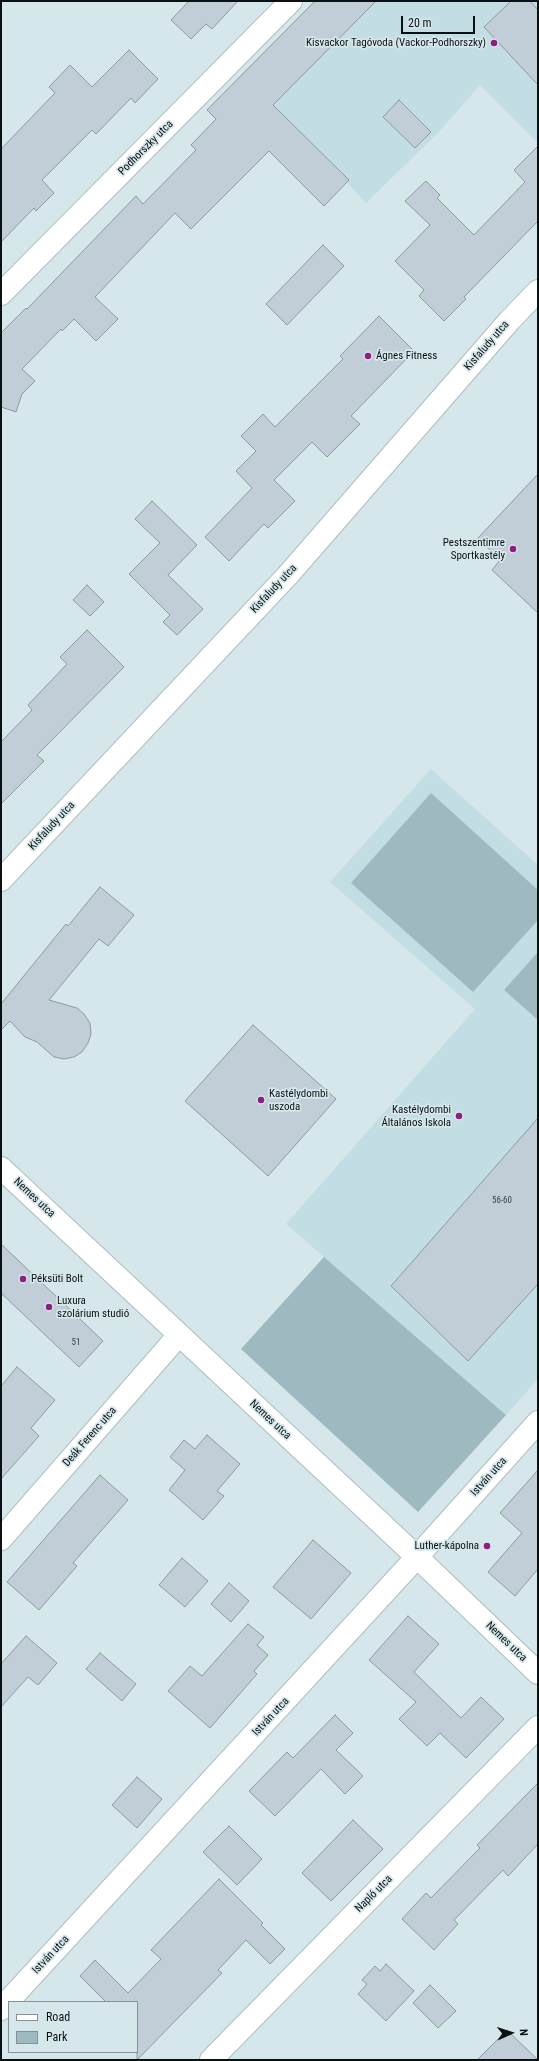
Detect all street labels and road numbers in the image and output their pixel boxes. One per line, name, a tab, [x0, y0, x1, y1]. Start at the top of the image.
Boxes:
street label: Podhorszky utca	[116, 118, 176, 178]
street label: Kisfaludy utca	[462, 318, 512, 374]
street label: Kisfaludy utca	[248, 562, 300, 616]
street label: Kisfaludy utca	[26, 799, 78, 853]
street label: Nemes utca	[11, 1175, 57, 1221]
street label: Nemes utca	[247, 1397, 293, 1443]
street label: Deák Ferenc utca	[60, 1404, 120, 1470]
street label: István utca	[468, 1455, 510, 1499]
street label: Nemes utca	[483, 1619, 529, 1665]
street label: István utca	[250, 1695, 292, 1739]
street label: Napló utca	[353, 1873, 395, 1915]
street label: István utca	[30, 1933, 72, 1977]

